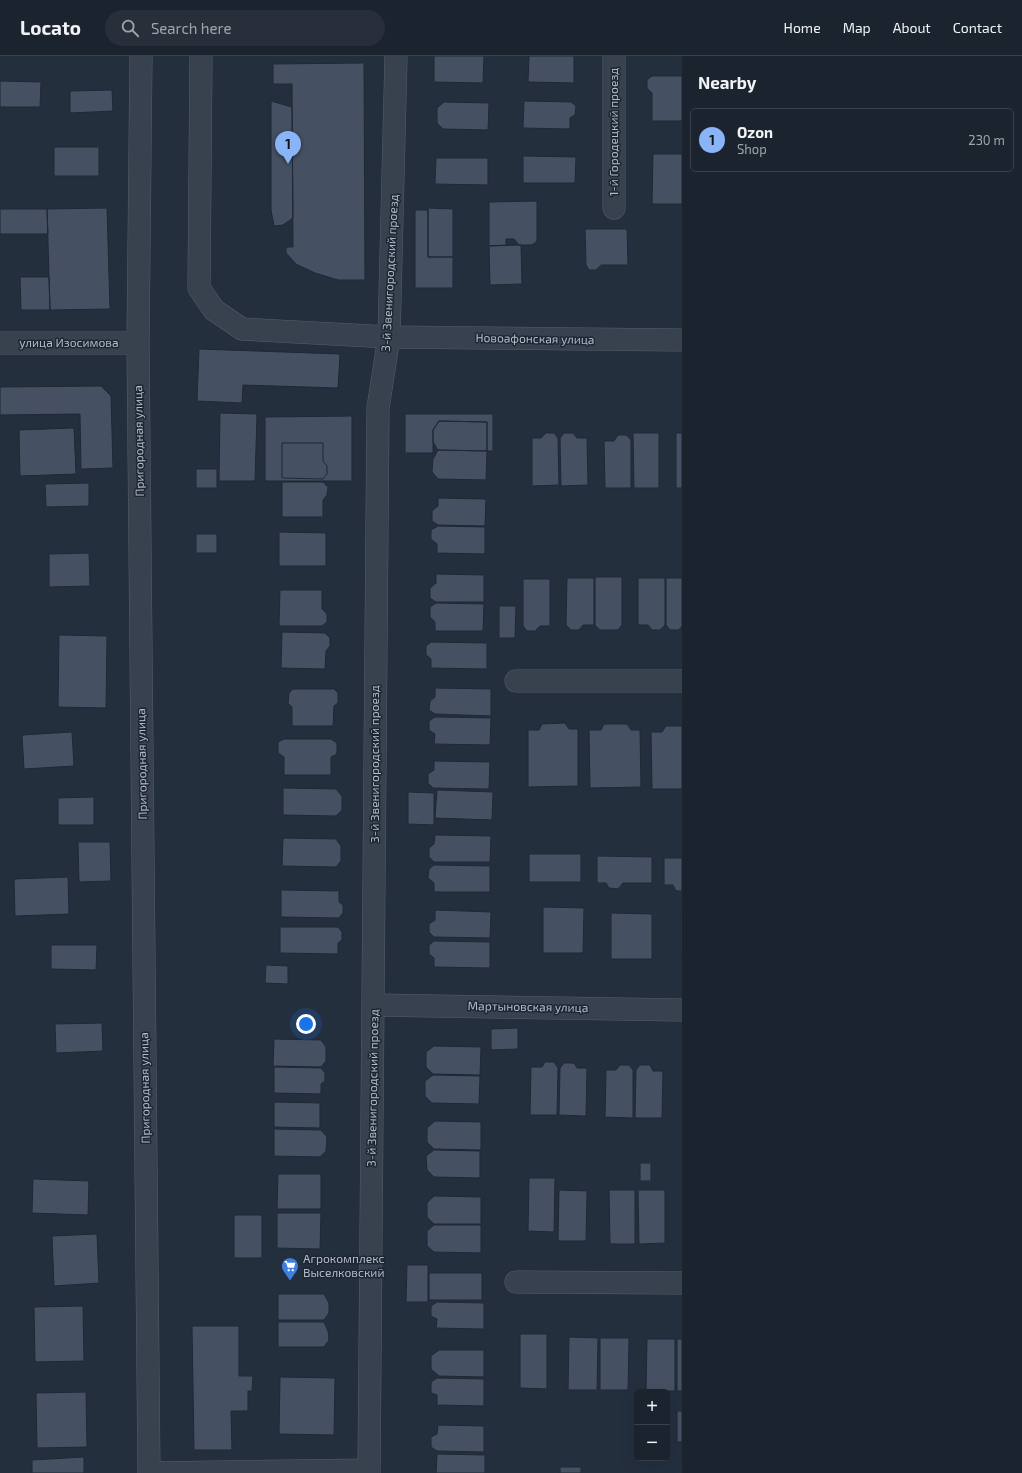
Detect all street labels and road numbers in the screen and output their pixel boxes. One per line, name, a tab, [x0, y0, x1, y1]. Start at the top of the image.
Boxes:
street label: 1-й Городецкий проезд	[606, 68, 620, 196]
street label: 3-й Звенигородский проезд	[378, 194, 400, 352]
street label: Новоафонская улица	[475, 330, 595, 347]
street label: улица Изосимова	[19, 335, 119, 350]
street label: Пригородная улица	[130, 385, 147, 497]
street label: 3-й Звенигородский проезд	[367, 685, 381, 843]
street label: Пригородная улица	[133, 708, 150, 820]
street label: Мартыновская улица	[467, 998, 589, 1015]
street label: 3-й Звенигородский проезд	[364, 1009, 380, 1167]
street label: Пригородная улица	[136, 1032, 153, 1144]

